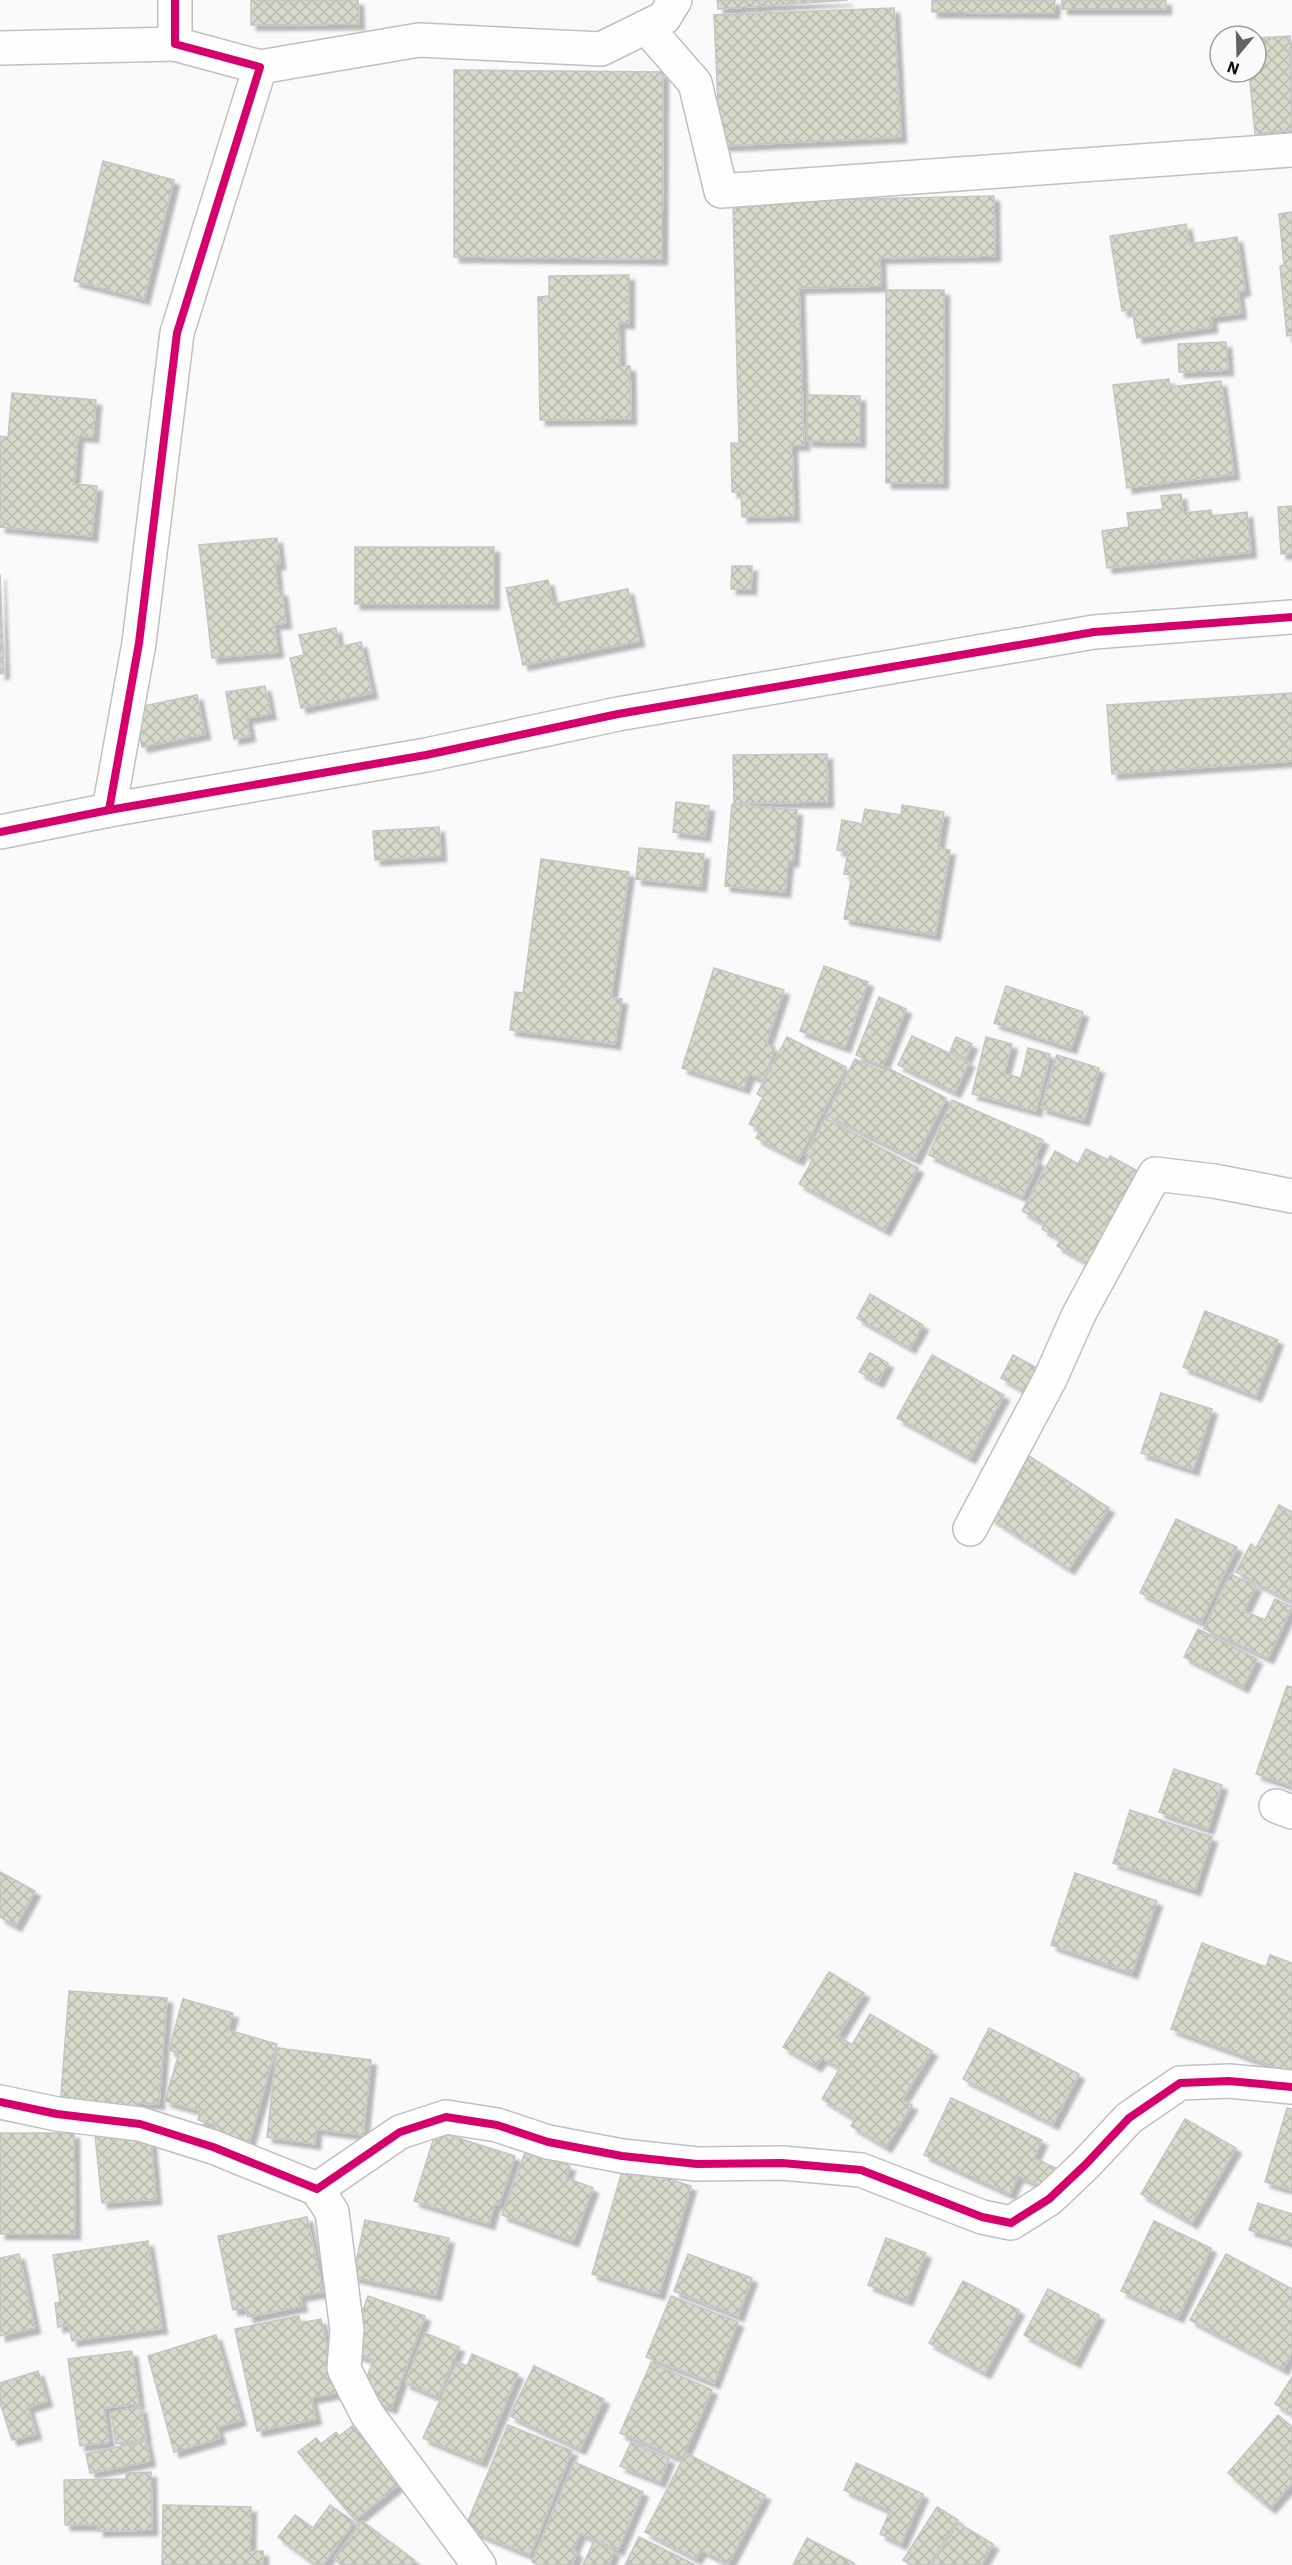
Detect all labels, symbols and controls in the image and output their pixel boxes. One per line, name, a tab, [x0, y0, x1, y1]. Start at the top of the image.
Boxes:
north arrow	[1208, 24, 1268, 84]
text: N	[1224, 57, 1242, 80]

